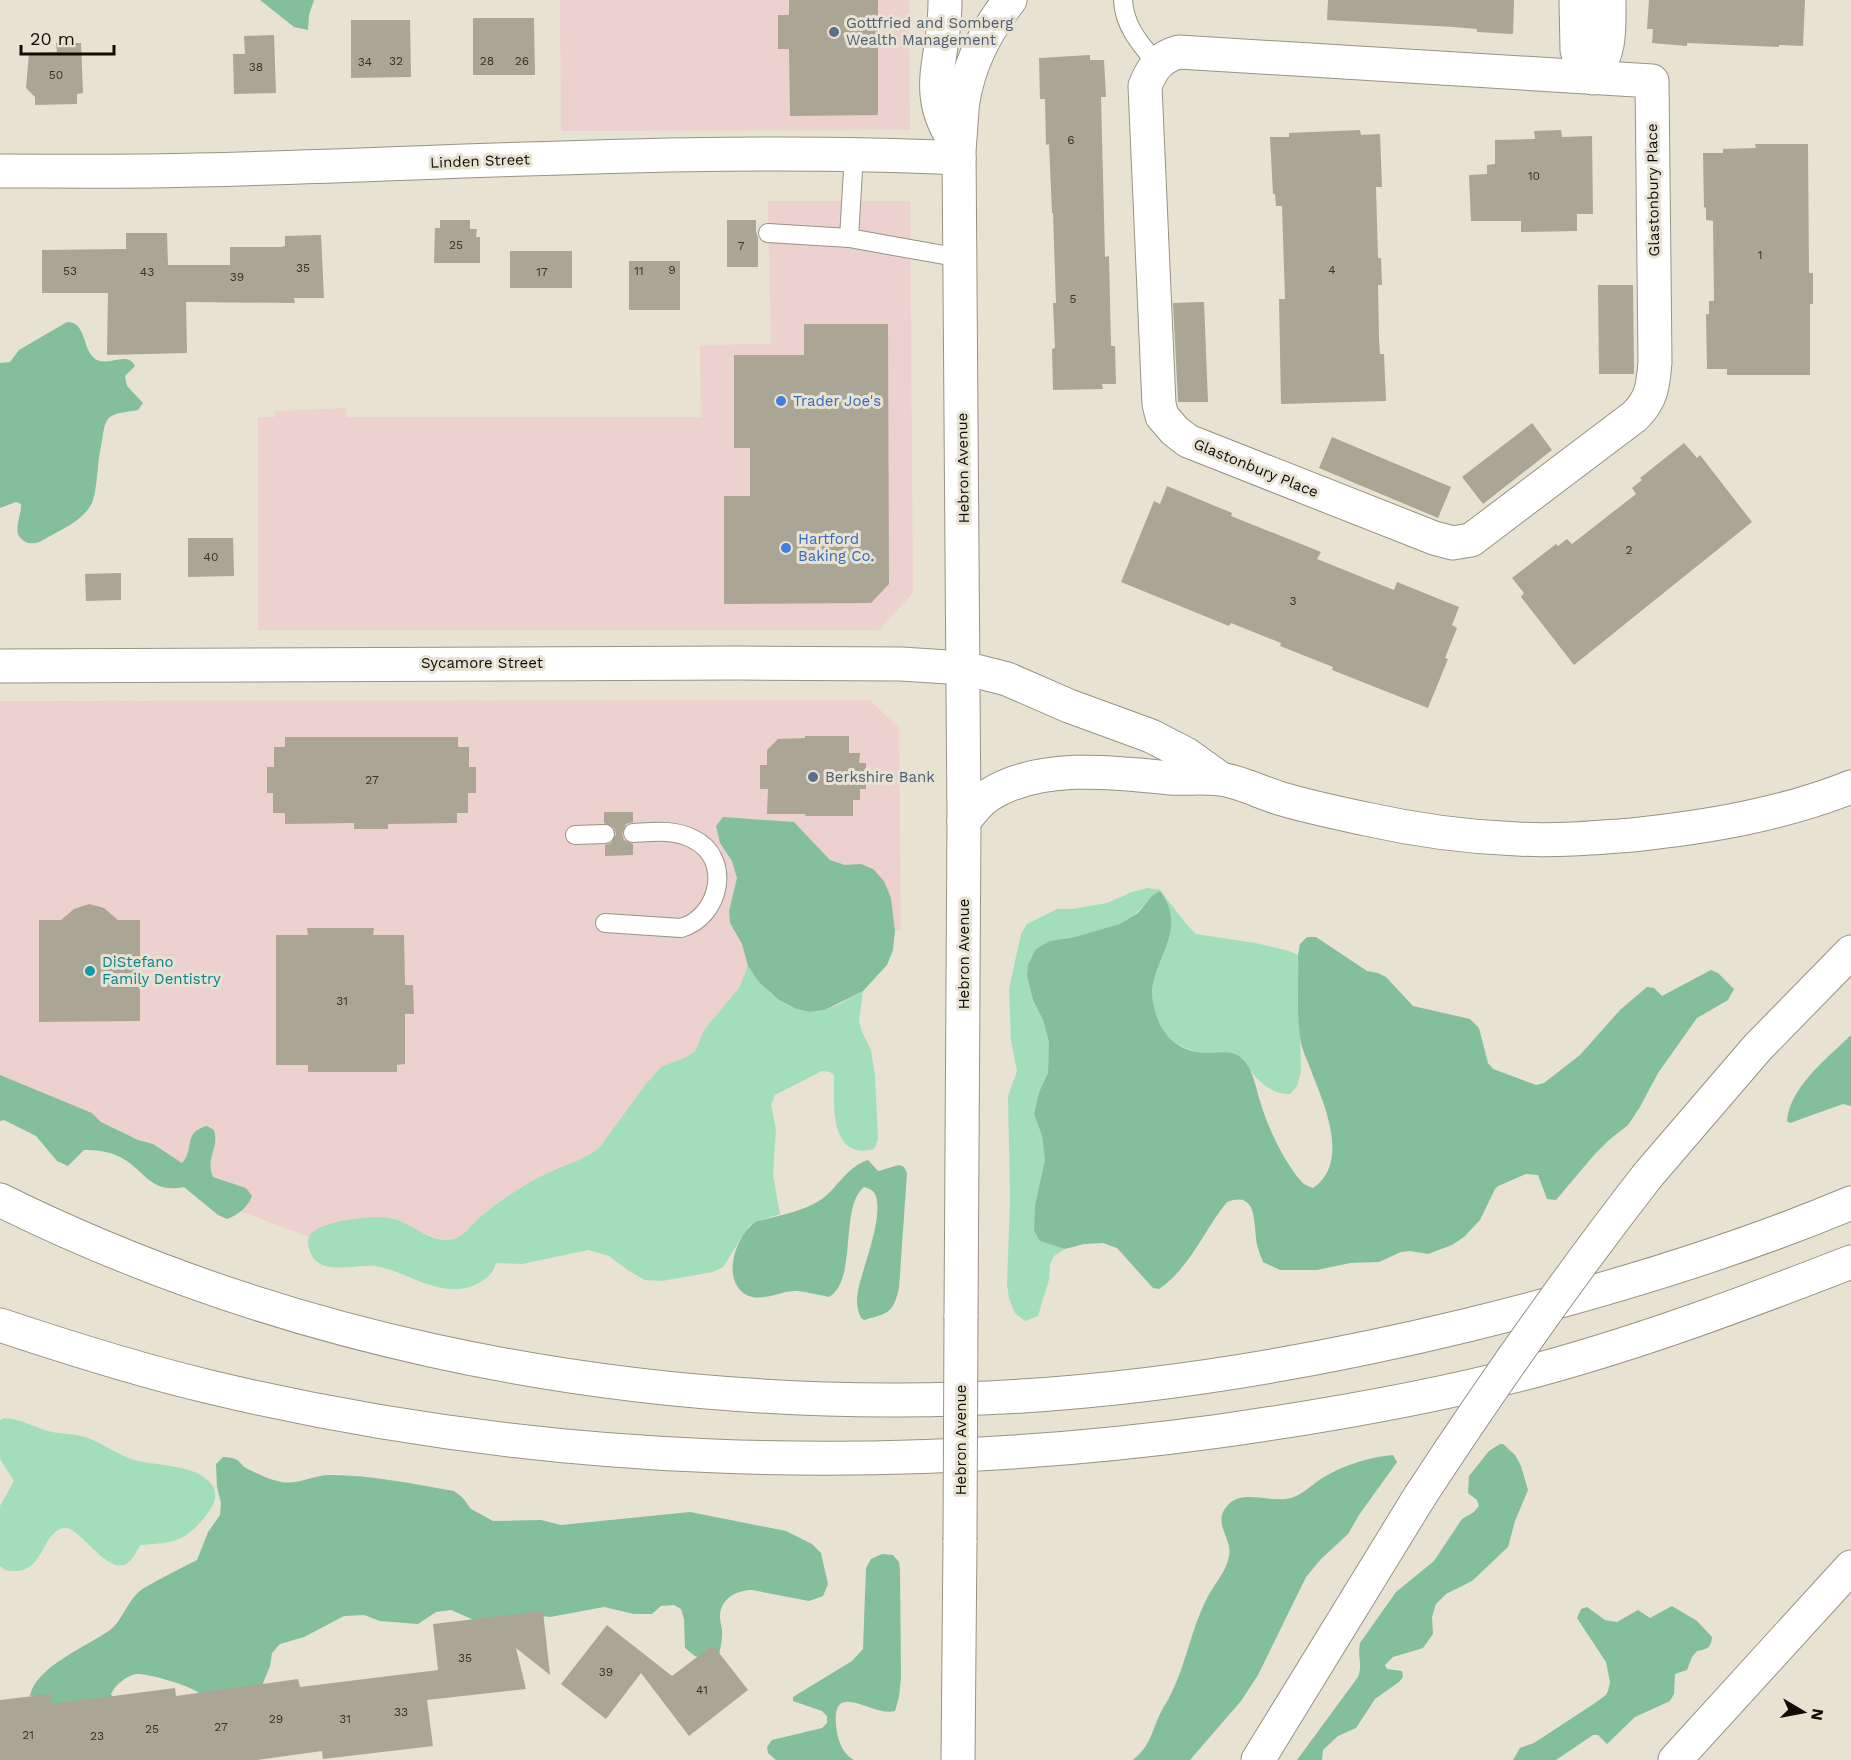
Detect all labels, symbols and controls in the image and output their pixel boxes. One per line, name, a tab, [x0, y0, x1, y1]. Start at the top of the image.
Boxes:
place label: Gottfried and Somberg Wealth Management	[846, 14, 1013, 49]
scale bar	[21, 18, 114, 56]
marker: Gottfried and Somberg Wealth Management	[827, 25, 841, 39]
text: 20 m	[30, 28, 75, 49]
house number: 32	[389, 54, 403, 68]
house number: 28	[480, 54, 494, 68]
house number: 26	[515, 54, 529, 68]
house number: 34	[358, 55, 372, 69]
house number: 38	[249, 60, 263, 74]
house number: 50	[49, 68, 63, 82]
street label: Glastonbury Place	[1643, 123, 1663, 257]
house number: 6	[1067, 133, 1075, 147]
street label: Linden Street	[430, 150, 531, 172]
house number: 10	[1528, 169, 1540, 183]
house number: 25	[449, 238, 463, 252]
house number: 7	[738, 239, 745, 253]
house number: 1	[1758, 248, 1762, 262]
house number: 35	[296, 261, 310, 275]
house number: 9	[668, 263, 676, 277]
house number: 4	[1328, 263, 1336, 277]
house number: 53	[63, 264, 77, 278]
house number: 11	[634, 264, 644, 278]
house number: 43	[140, 265, 154, 279]
house number: 17	[536, 265, 548, 279]
house number: 39	[230, 270, 244, 284]
house number: 5	[1070, 292, 1077, 306]
place label: Trader Joe's	[793, 392, 881, 410]
marker: Trader Joe's	[774, 394, 788, 408]
street label: Hebron Avenue	[953, 413, 973, 523]
street label: Glastonbury Place	[1191, 435, 1321, 501]
place label: Hartford Baking Co.	[798, 530, 874, 565]
marker: Hartford Baking Co.	[779, 541, 793, 555]
house number: 2	[1626, 543, 1633, 557]
house number: 40	[204, 550, 218, 564]
house number: 3	[1290, 594, 1297, 608]
street label: Sycamore Street	[421, 654, 544, 672]
place label: Berkshire Bank	[825, 768, 935, 786]
marker: Berkshire Bank	[806, 770, 820, 784]
house number: 27	[365, 773, 379, 787]
street label: Hebron Avenue	[955, 899, 973, 1009]
place label: DiStefano Family Dentistry	[102, 953, 221, 988]
marker: DiStefano Family Dentistry	[83, 964, 97, 978]
house number: 31	[336, 994, 348, 1008]
street label: Hebron Avenue	[952, 1385, 970, 1495]
house number: 35	[458, 1651, 472, 1665]
house number: 39	[599, 1665, 613, 1679]
north arrow	[1773, 1682, 1833, 1742]
house number: 41	[696, 1683, 708, 1697]
house number: 33	[394, 1705, 408, 1719]
text: N	[1807, 1707, 1828, 1722]
house number: 29	[269, 1712, 283, 1726]
house number: 31	[339, 1712, 351, 1726]
house number: 27	[214, 1720, 228, 1734]
house number: 25	[145, 1722, 159, 1736]
house number: 21	[22, 1728, 34, 1742]
house number: 23	[90, 1729, 104, 1743]

